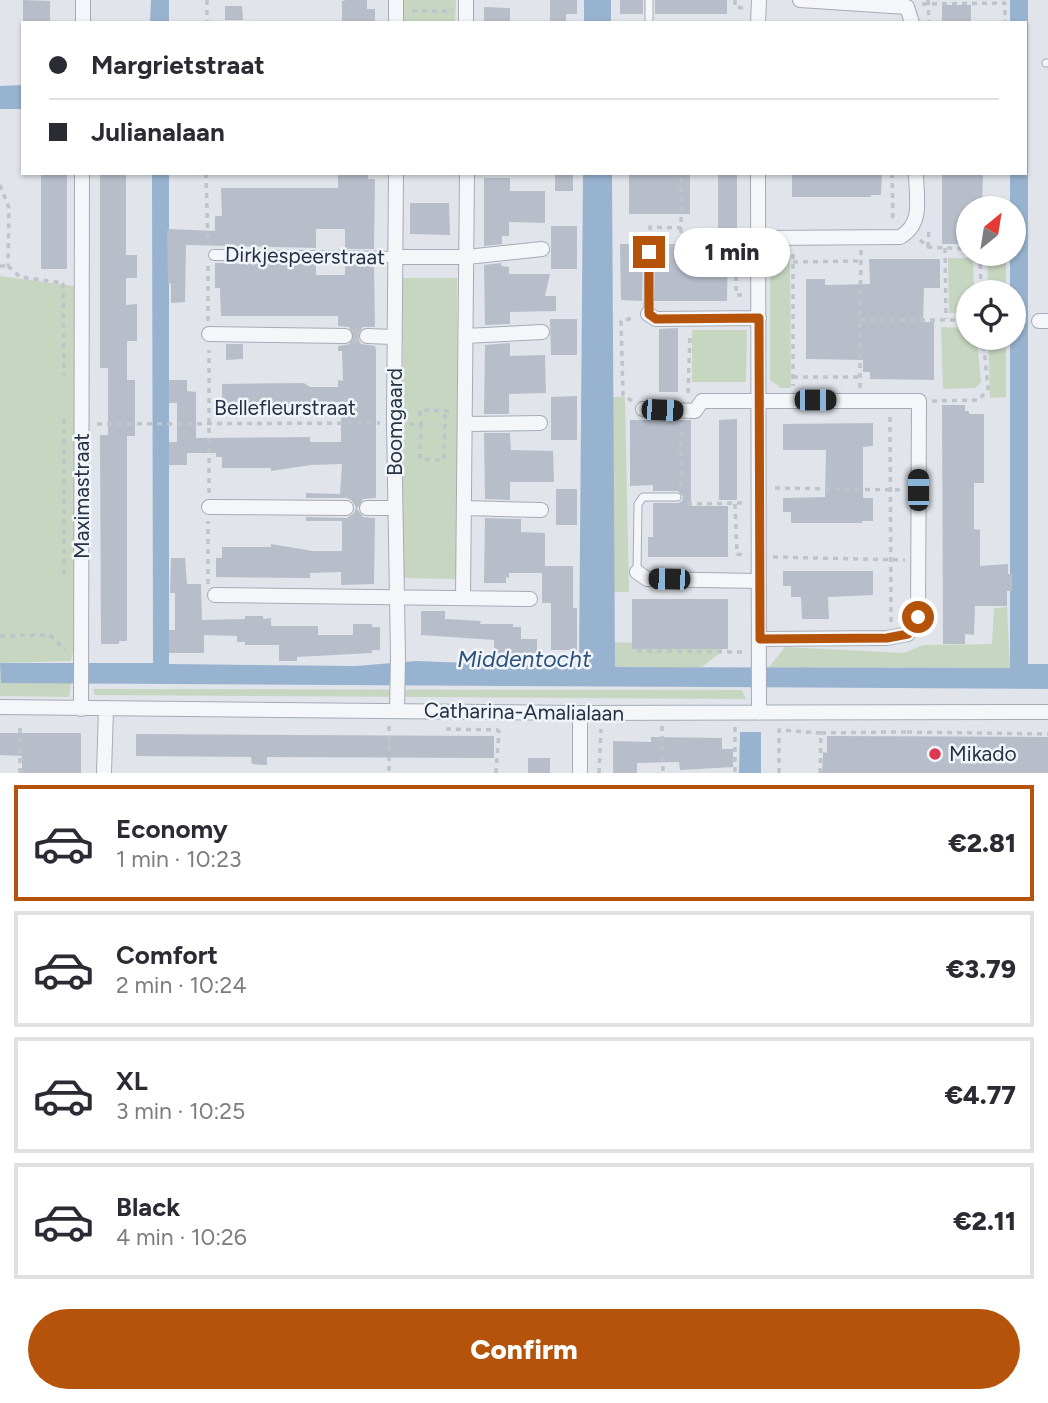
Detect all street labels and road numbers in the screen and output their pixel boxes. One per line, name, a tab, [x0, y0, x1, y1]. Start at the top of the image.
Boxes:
street label: Dirkjespeerstraat	[225, 242, 385, 269]
street label: Boomgaard	[382, 368, 407, 476]
street label: Bellefleurstraat	[214, 395, 356, 420]
street label: Maximastraat	[69, 433, 94, 559]
street label: Catharina-Amalialaan	[424, 697, 624, 726]

